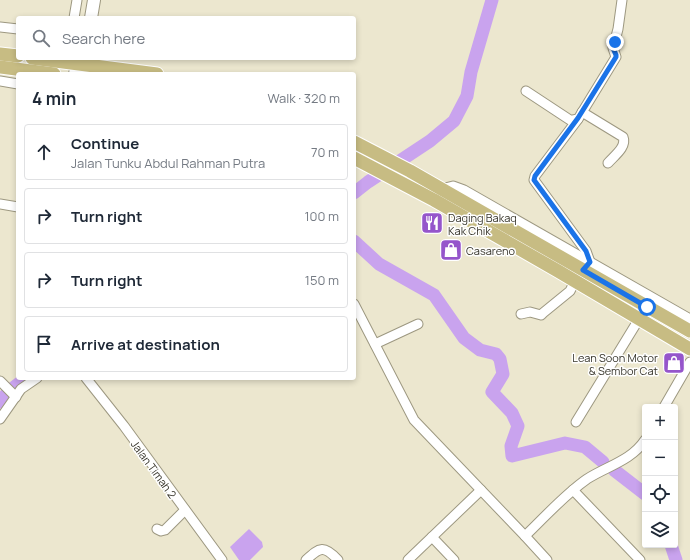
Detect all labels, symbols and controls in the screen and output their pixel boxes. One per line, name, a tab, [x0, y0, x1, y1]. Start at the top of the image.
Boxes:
search box	[16, 16, 356, 60]
icon: search	[30, 27, 52, 49]
text: Search here	[62, 28, 145, 49]
route end	[606, 33, 624, 51]
text: 4 min	[32, 87, 76, 110]
text: Walk · 320 m	[267, 89, 340, 107]
text: Continue	[71, 133, 139, 154]
icon: ahead	[33, 141, 55, 163]
text: 70 m	[311, 143, 339, 161]
text: Jalan Tunku Abdul Rahman Putra	[71, 154, 265, 172]
icon: right	[33, 205, 55, 227]
text: Turn right	[71, 206, 142, 227]
text: 100 m	[304, 207, 339, 225]
restaurant icon: Daging Bakaq Kak Chik	[419, 210, 445, 236]
place label: Daging Bakaq Kak Chik	[448, 210, 517, 238]
shop icon: Casareno	[438, 237, 464, 263]
place label: Casareno	[466, 243, 515, 258]
icon: right	[33, 269, 55, 291]
text: Turn right	[71, 270, 142, 291]
text: 150 m	[305, 271, 339, 289]
route start	[638, 298, 656, 316]
icon: arrive	[33, 333, 55, 355]
text: Arrive at destination	[71, 334, 220, 355]
place label: Lean Soon Motor & Sembor Cat	[572, 350, 658, 378]
shop icon: Lean Soon Motor & Sembor Cat	[661, 350, 687, 376]
map controls	[642, 404, 678, 548]
button: +	[642, 404, 678, 440]
street label: Jalan Timah 2	[128, 437, 180, 501]
button: −	[642, 440, 678, 476]
button: locate	[642, 476, 678, 512]
button: layers	[642, 512, 678, 548]

